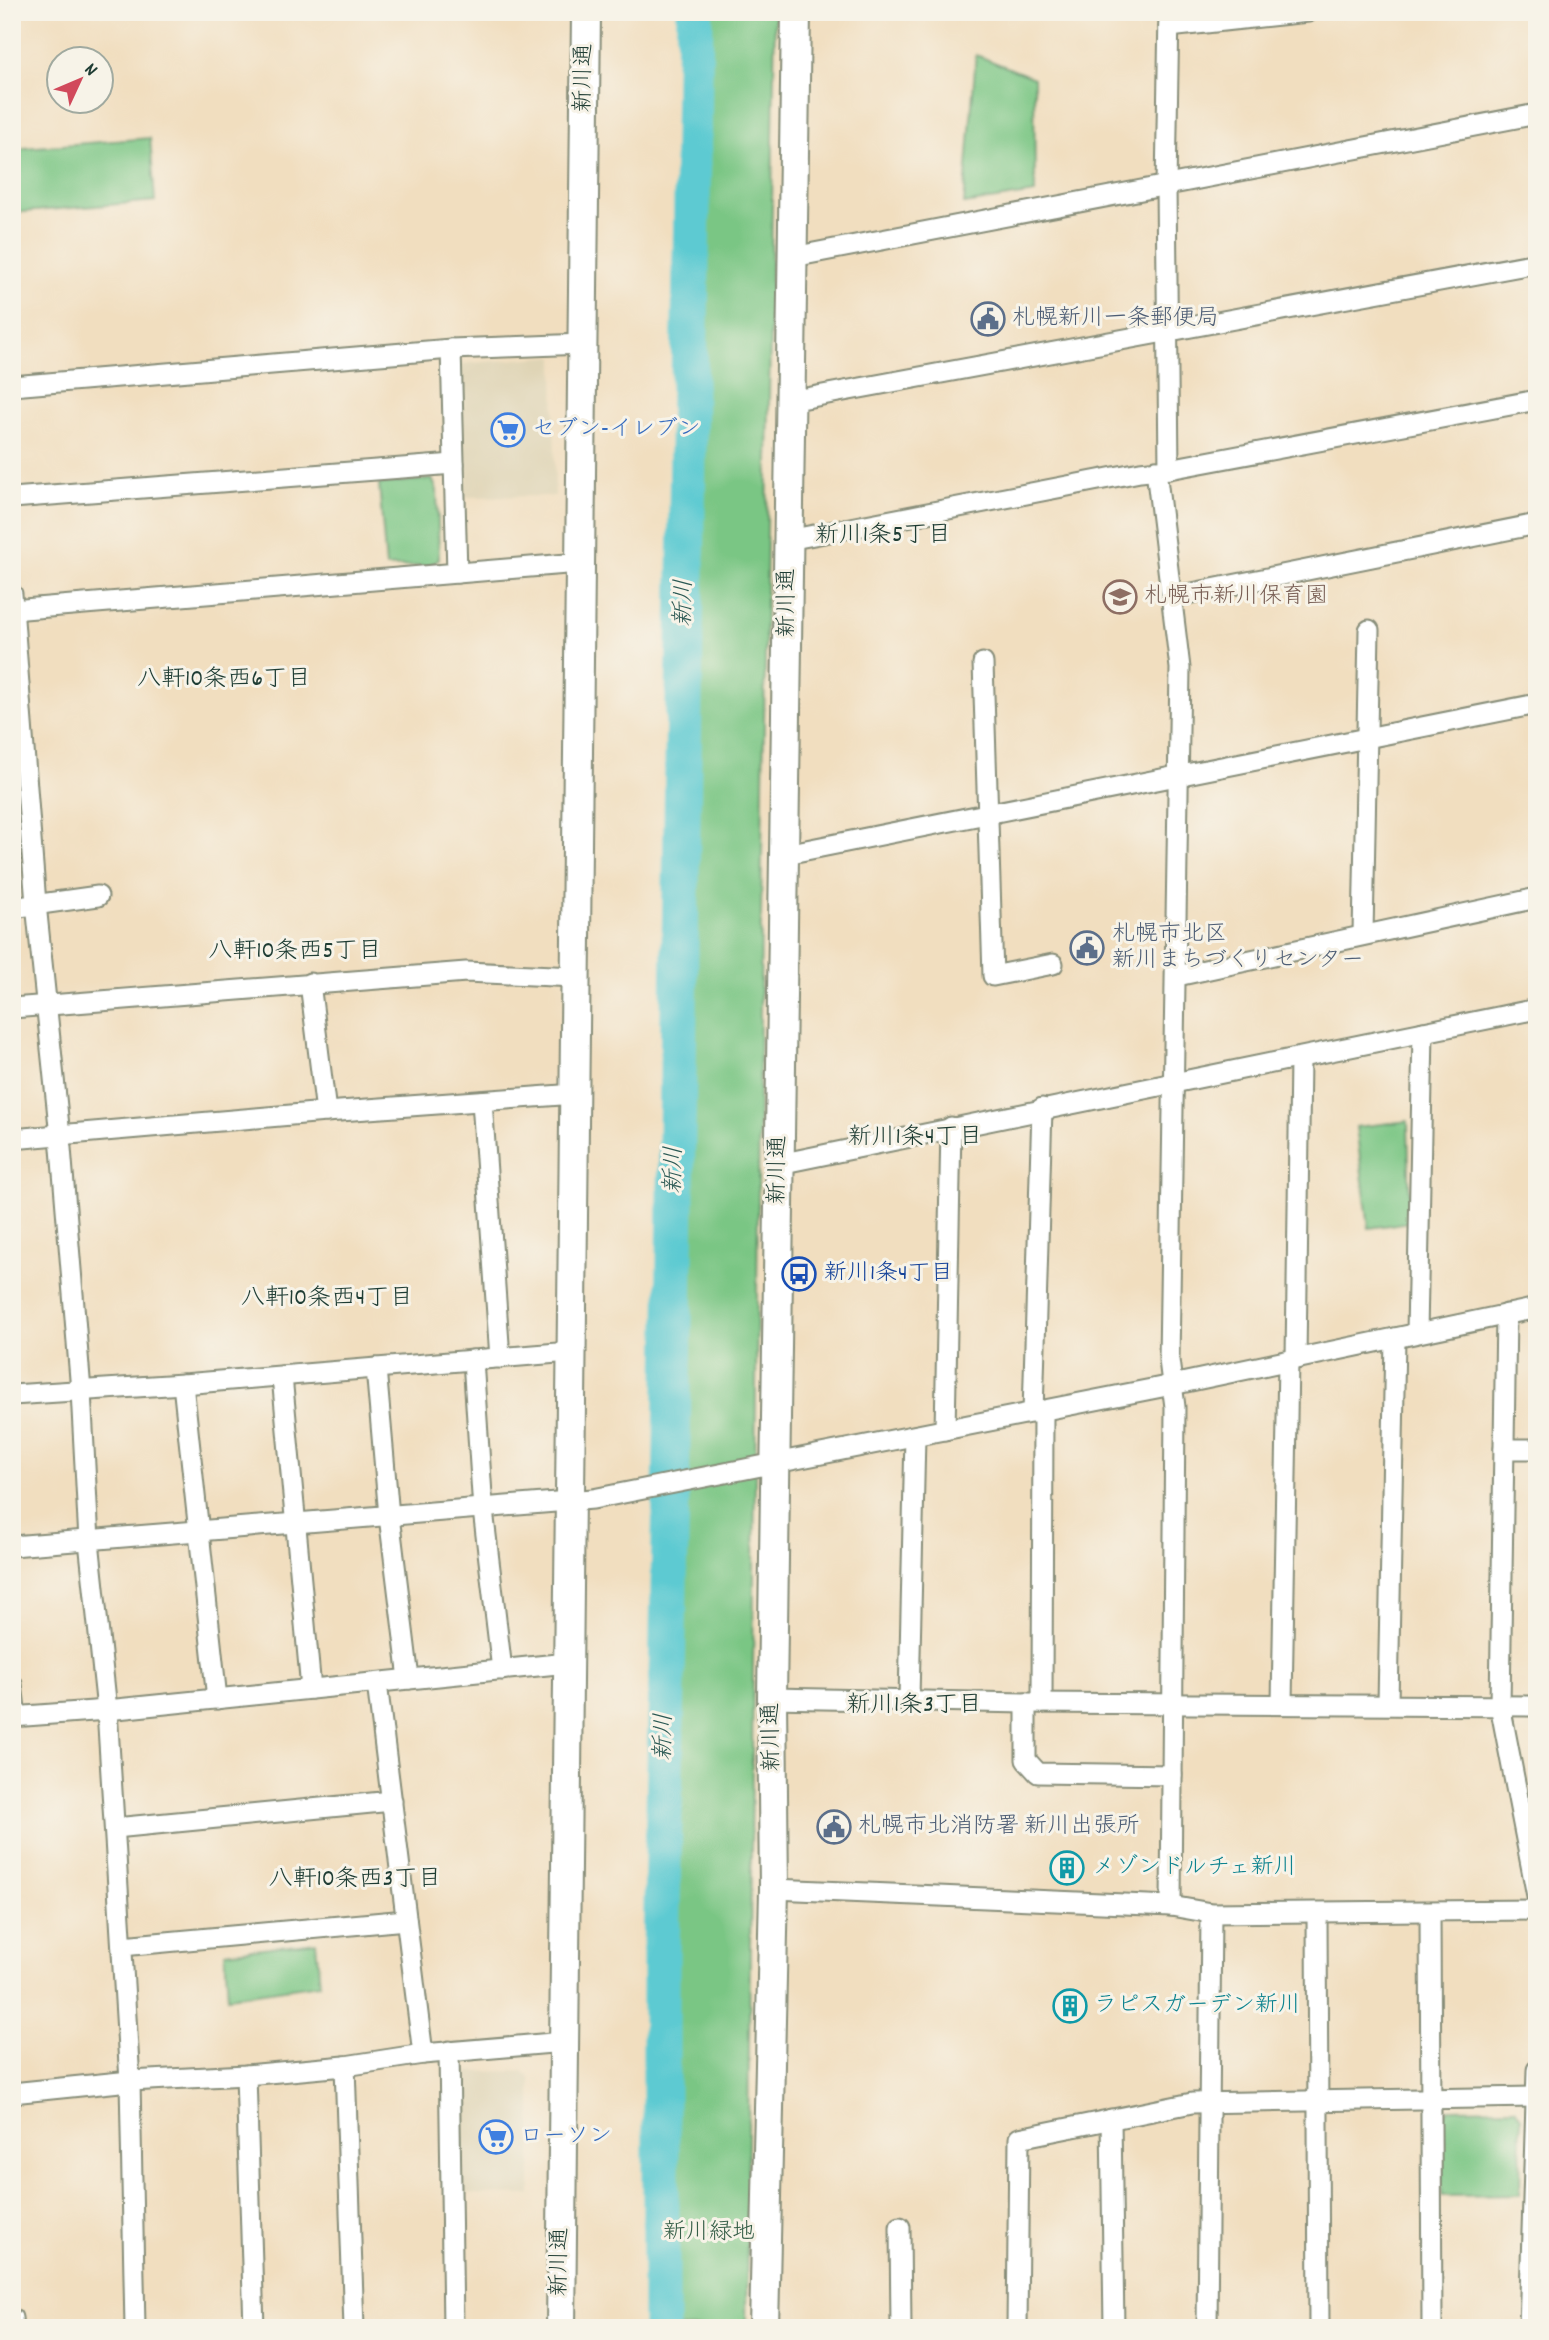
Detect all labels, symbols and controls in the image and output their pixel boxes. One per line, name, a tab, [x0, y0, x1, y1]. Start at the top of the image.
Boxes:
street label: 新川通	[568, 43, 602, 113]
north arrow	[46, 46, 116, 116]
text: N	[77, 58, 103, 83]
public building icon: 札幌新川一条郵便局	[969, 300, 1007, 338]
place label: 札幌新川一条郵便局	[1012, 303, 1219, 336]
supermarket icon: セブン-イレブン	[489, 411, 527, 449]
place label: セブン-イレブン	[532, 414, 701, 447]
district label: 新川1条5丁目	[815, 519, 951, 553]
street label: 新川通	[772, 569, 805, 638]
school or university icon: 札幌市新川保育園	[1101, 578, 1139, 616]
water label: 新川	[668, 579, 702, 627]
place label: 札幌市新川保育園	[1144, 581, 1328, 614]
district label: 八軒10条西6丁目	[137, 663, 311, 697]
place label: 札幌市北区 新川まちづくりセンター	[1112, 919, 1364, 978]
public building icon: 札幌市北区 新川まちづくりセンター	[1068, 929, 1106, 967]
district label: 八軒10条西5丁目	[208, 935, 382, 969]
district label: 新川1条4丁目	[847, 1121, 983, 1155]
street label: 新川通	[762, 1135, 796, 1205]
water label: 新川	[658, 1146, 692, 1194]
bus stop icon: 新川1条4丁目	[780, 1255, 818, 1293]
place label: 新川1条4丁目	[824, 1258, 954, 1291]
district label: 八軒10条西4丁目	[241, 1282, 413, 1316]
district label: 新川1条3丁目	[846, 1689, 982, 1723]
street label: 新川通	[756, 1702, 790, 1772]
water label: 新川	[648, 1713, 682, 1761]
public building icon: 札幌市北消防署 新川出張所	[815, 1808, 853, 1846]
place label: 札幌市北消防署 新川出張所	[858, 1811, 1139, 1844]
building icon: メゾンドルチェ新川	[1048, 1849, 1086, 1887]
place label: メゾンドルチェ新川	[1092, 1852, 1297, 1885]
district label: 八軒10条西3丁目	[269, 1863, 442, 1897]
building icon: ラピスガーデン新川	[1051, 1987, 1089, 2025]
place label: ラピスガーデン新川	[1094, 1990, 1301, 2023]
supermarket icon: ローソン	[477, 2118, 515, 2156]
place label: ローソン	[520, 2121, 612, 2154]
park label: 新川緑地	[663, 2217, 755, 2250]
street label: 新川通	[544, 2227, 578, 2297]

